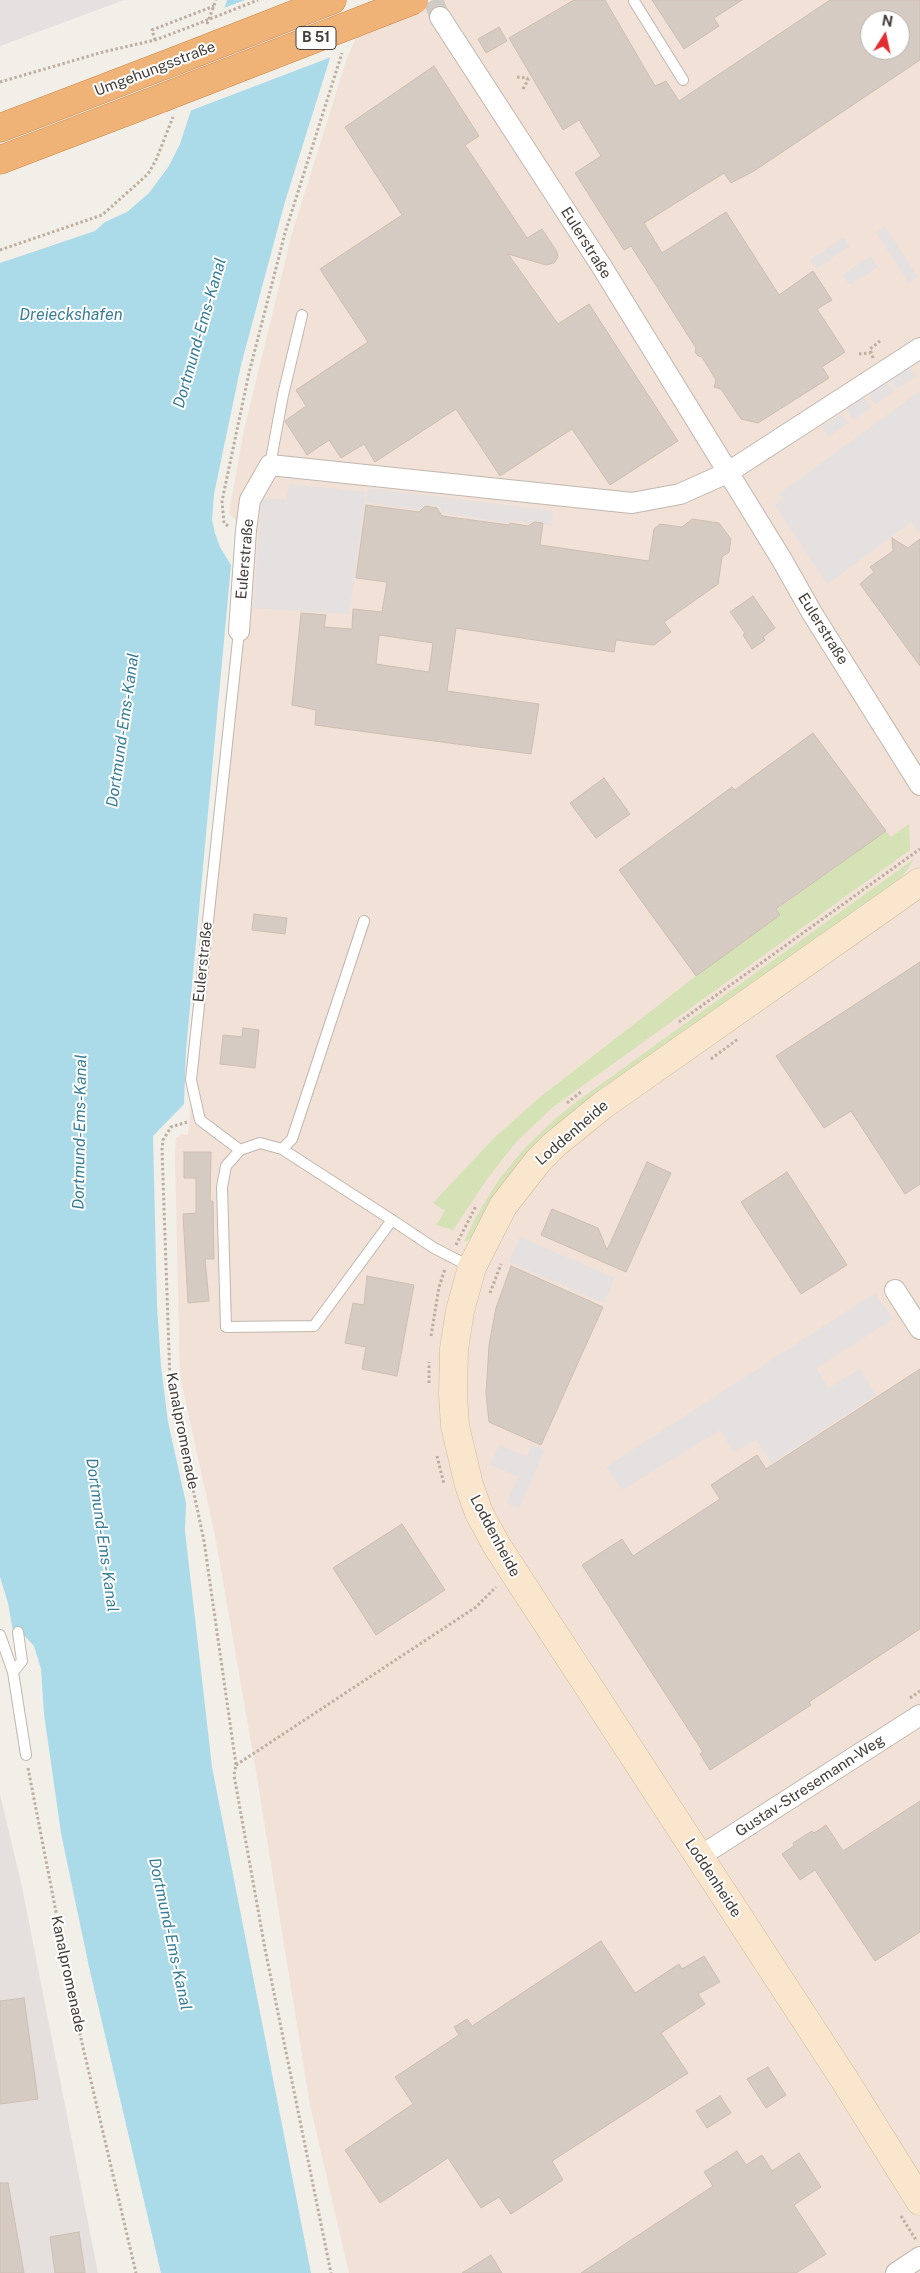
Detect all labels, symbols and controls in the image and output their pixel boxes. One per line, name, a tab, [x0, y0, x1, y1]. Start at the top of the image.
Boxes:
north arrow	[860, 10, 910, 60]
text: N	[881, 12, 894, 30]
road number: B 51	[296, 26, 336, 49]
street label: Umgehungsstraße	[92, 38, 218, 100]
street label: Eulerstraße	[557, 204, 615, 282]
water label: Dortmund-Ems-Kanal	[169, 256, 231, 410]
water label: Dreieckshafen	[19, 305, 123, 325]
street label: Eulerstraße	[233, 518, 257, 600]
street label: Eulerstraße	[794, 590, 852, 668]
water label: Dortmund-Ems-Kanal	[103, 652, 143, 808]
street label: Eulerstraße	[190, 921, 216, 1003]
water label: Dortmund-Ems-Kanal	[69, 1054, 91, 1210]
street label: Loddenheide	[532, 1097, 612, 1169]
street label: Kanalpromenade	[162, 1371, 202, 1491]
water label: Dortmund-Ems-Kanal	[82, 1457, 122, 1613]
street label: Loddenheide	[466, 1492, 524, 1580]
street label: Gustav-Stresemann-Weg	[732, 1731, 888, 1841]
street label: Loddenheide	[681, 1835, 745, 1921]
water label: Dortmund-Ems-Kanal	[144, 1856, 196, 2012]
street label: Kanalpromenade	[47, 1914, 89, 2034]

